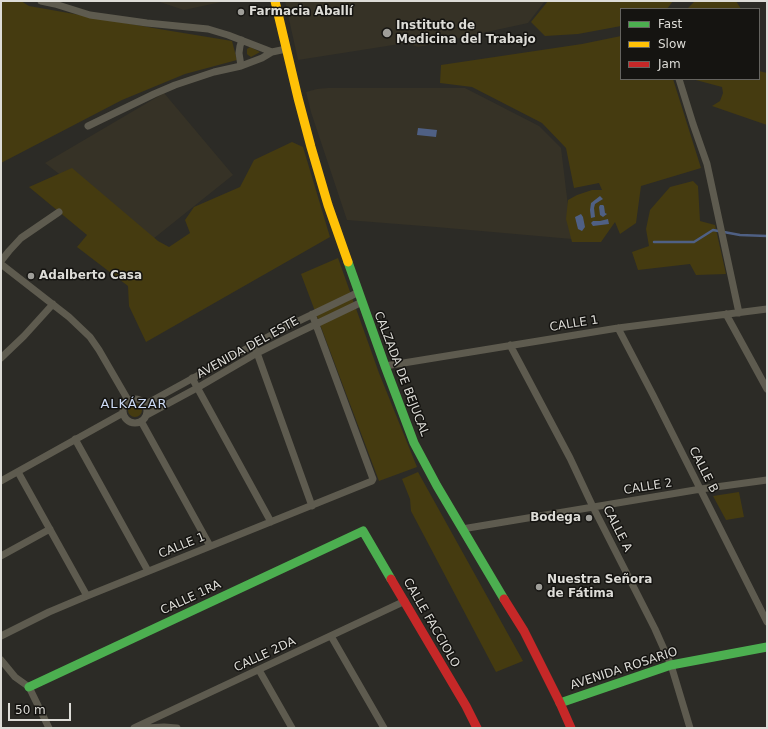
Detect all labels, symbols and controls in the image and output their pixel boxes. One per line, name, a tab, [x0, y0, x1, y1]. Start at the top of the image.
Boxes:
place label: Farmacia Aballí	[249, 5, 353, 19]
marker: Farmacia Aballí	[236, 7, 246, 17]
legend	[620, 8, 760, 80]
text: Fast	[658, 17, 682, 31]
place label: Instituto de Medicina del Trabajo	[396, 19, 536, 47]
marker: Instituto de Medicina del Trabajo	[381, 27, 393, 39]
text: Slow	[658, 37, 686, 51]
text: Jam	[658, 57, 681, 71]
place label: Adalberto Casa	[39, 269, 142, 283]
marker: Adalberto Casa	[26, 271, 36, 281]
street label: CALZADA DE BEJUCAL	[370, 309, 432, 439]
street label: CALLE 1	[549, 313, 599, 335]
street label: AVENIDA DEL ESTE	[195, 314, 301, 382]
district label: ALKÁZAR	[100, 397, 168, 413]
street label: CALLE B	[685, 445, 721, 495]
street label: CALLE 2	[623, 476, 673, 498]
street label: CALLE A	[599, 504, 635, 554]
place label: Bodega	[530, 511, 581, 525]
marker: Bodega	[584, 513, 594, 523]
street label: CALLE 1	[157, 530, 207, 562]
place label: Nuestra Señora de Fátima	[547, 573, 652, 601]
street label: CALLE FACCIOLO	[400, 576, 462, 670]
street label: CALLE 1RA	[158, 578, 224, 618]
marker: Nuestra Señora de Fátima	[534, 582, 544, 592]
street label: CALLE 2DA	[232, 634, 298, 676]
street label: AVENIDA ROSARIO	[569, 645, 679, 693]
scale bar	[10, 695, 73, 721]
text: 50 m	[15, 703, 46, 717]

